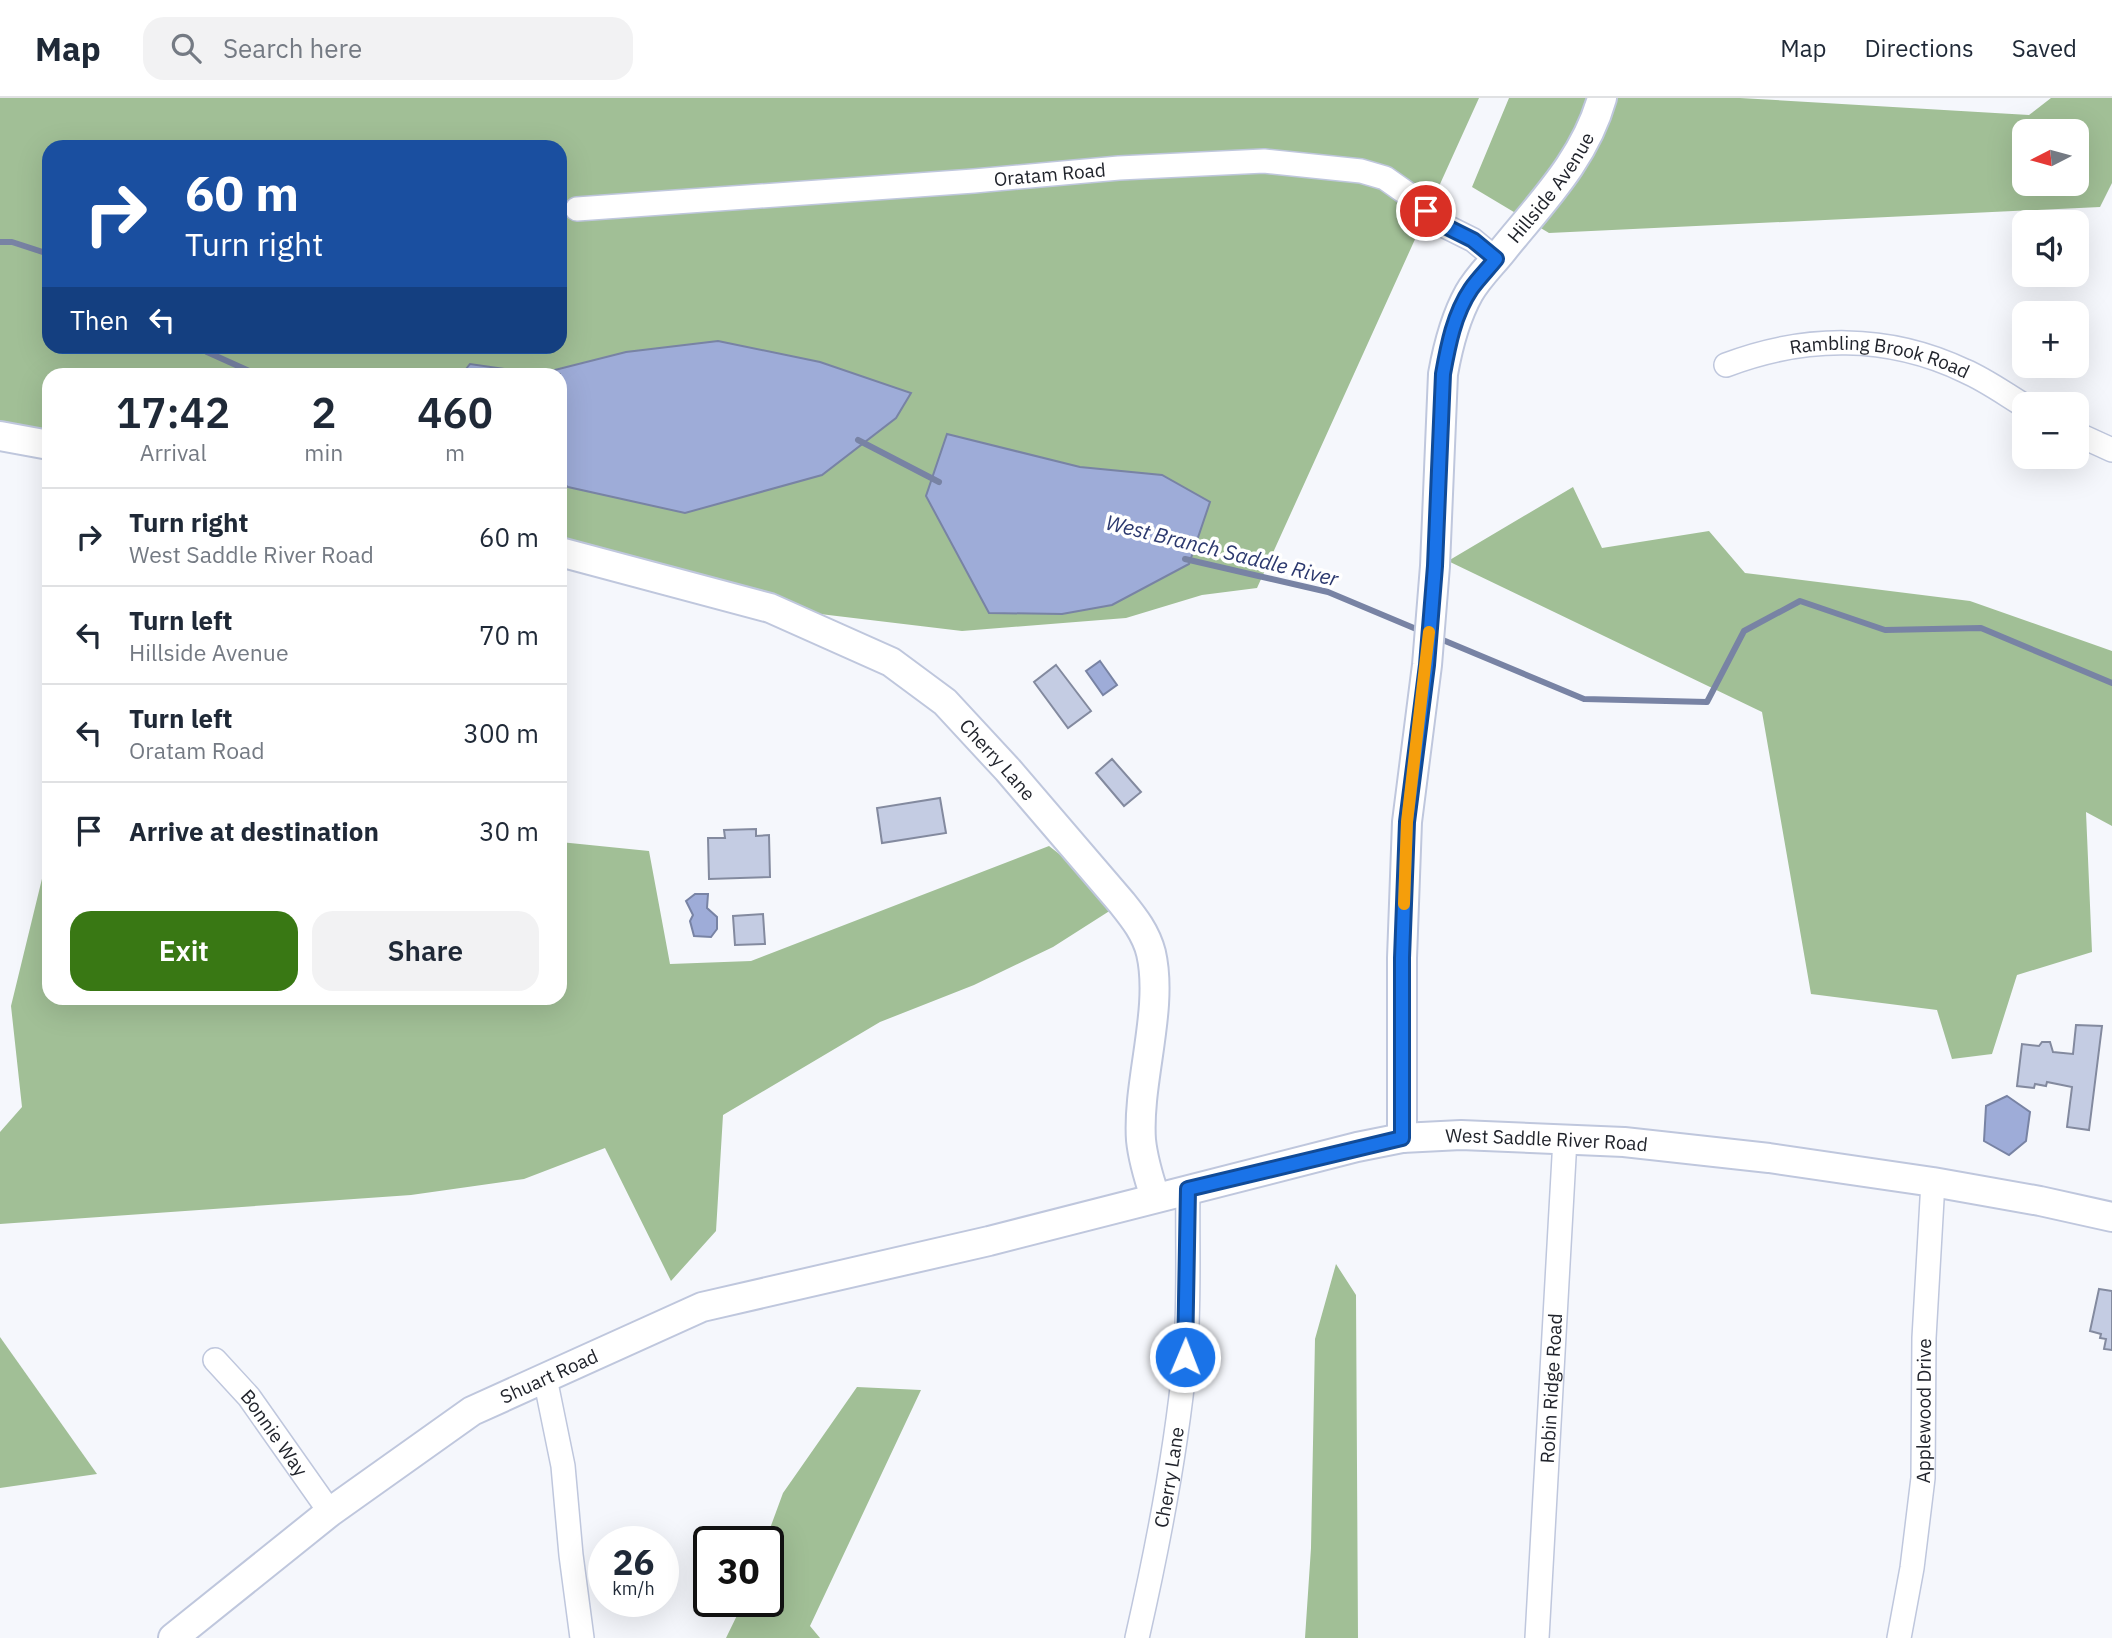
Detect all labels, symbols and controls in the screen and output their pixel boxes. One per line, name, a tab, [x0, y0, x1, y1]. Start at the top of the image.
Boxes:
search box	[143, 17, 633, 80]
text: Map	[35, 27, 101, 70]
icon: search	[167, 29, 205, 67]
text: Search here	[223, 31, 362, 65]
text: Map	[1780, 32, 1826, 64]
text: Directions	[1864, 32, 1974, 64]
text: Saved	[2012, 32, 2077, 64]
north arrow	[2012, 119, 2090, 196]
map controls	[2012, 119, 2089, 469]
street label: Hillside Avenue	[1502, 128, 1599, 248]
street label: Oratam Road	[993, 157, 1107, 191]
text: 60 m	[185, 161, 299, 224]
icon: right	[70, 168, 161, 259]
pin	[1396, 181, 1456, 241]
icon: arrive	[1407, 192, 1445, 230]
button: sound	[2012, 210, 2089, 287]
text: Turn right	[185, 223, 323, 265]
icon: left	[143, 301, 181, 339]
button: +	[2012, 301, 2089, 378]
text: Then	[70, 303, 129, 337]
street label: Rambling Brook Road	[1788, 331, 1974, 384]
text: 17:42	[116, 385, 230, 440]
text: 2	[311, 385, 336, 440]
text: 460	[417, 385, 493, 440]
button: −	[2012, 392, 2089, 469]
text: Arrival	[140, 437, 207, 467]
text: min	[304, 437, 343, 467]
text: m	[445, 437, 465, 467]
text: Turn right	[129, 505, 248, 539]
water label: West Branch Saddle River	[1103, 508, 1343, 593]
icon: right	[70, 518, 108, 556]
text: 60 m	[479, 520, 539, 554]
text: West Saddle River Road	[129, 539, 374, 569]
text: Turn left	[129, 603, 232, 637]
icon: left	[70, 616, 108, 654]
text: 70 m	[479, 618, 539, 652]
text: Hillside Avenue	[129, 637, 289, 667]
text: Turn left	[129, 701, 232, 735]
icon: left	[70, 714, 108, 752]
street label: Cherry Lane	[954, 714, 1041, 805]
text: 300 m	[463, 716, 539, 750]
text: Oratam Road	[129, 735, 265, 765]
icon: arrive	[70, 812, 108, 850]
text: Arrive at destination	[129, 814, 379, 848]
text: 30 m	[479, 814, 539, 848]
button: Exit	[70, 911, 298, 991]
button: Share	[312, 911, 539, 991]
street label: West Saddle River Road	[1445, 1123, 1649, 1157]
street label: Robin Ridge Road	[1535, 1313, 1567, 1464]
position arrow	[1148, 1320, 1222, 1394]
street label: Applewood Drive	[1911, 1338, 1936, 1484]
street label: Shuart Road	[496, 1344, 602, 1409]
street label: Bonnie Way	[236, 1384, 313, 1481]
street label: Cherry Lane	[1149, 1425, 1189, 1530]
speed limit sign: 30	[693, 1526, 784, 1617]
text: 26	[612, 1539, 655, 1585]
text: km/h	[612, 1577, 655, 1600]

